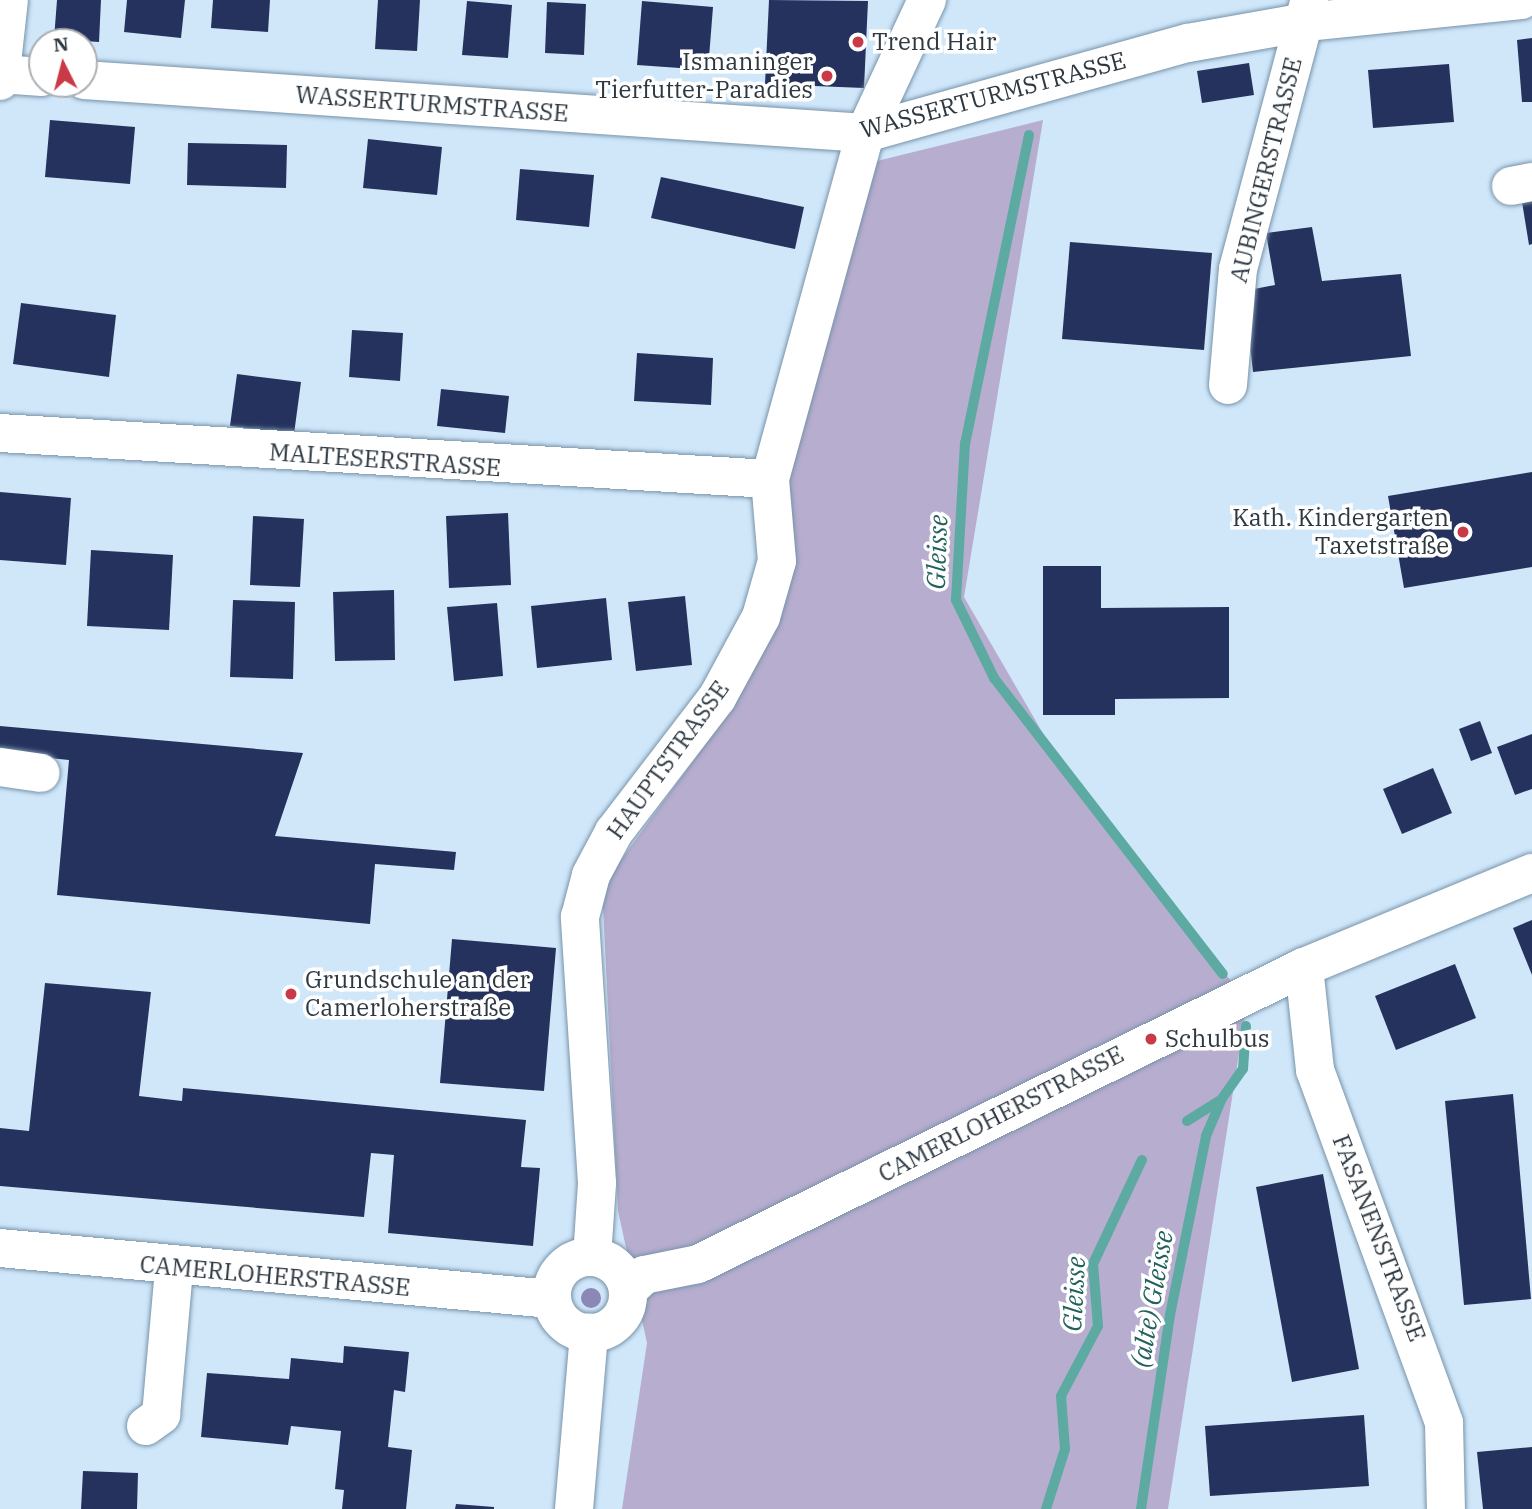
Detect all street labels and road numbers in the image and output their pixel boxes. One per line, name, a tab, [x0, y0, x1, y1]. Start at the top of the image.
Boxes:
street label: WASSERTURMSTRASSE	[857, 46, 1129, 144]
street label: AUBINGERSTRASSE	[1224, 54, 1308, 286]
street label: WASSERTURMSTRASSE	[294, 80, 570, 128]
street label: MALTESERSTRASSE	[268, 438, 502, 482]
street label: HAUPTSTRASSE	[601, 675, 735, 845]
street label: CAMERLOHERSTRASSE	[874, 1040, 1128, 1188]
street label: FASANENSTRASSE	[1326, 1131, 1432, 1345]
street label: CAMERLOHERSTRASSE	[139, 1250, 411, 1302]

